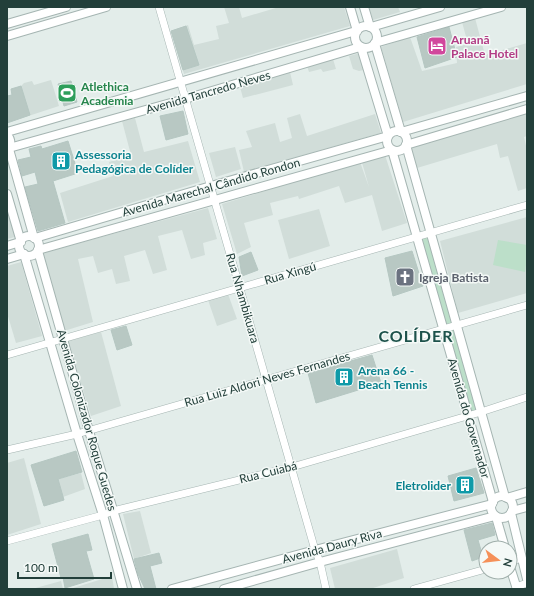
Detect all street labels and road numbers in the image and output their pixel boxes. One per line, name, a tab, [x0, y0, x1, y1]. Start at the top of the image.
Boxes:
street label: Avenida Tancredo Neves	[144, 67, 272, 117]
street label: Avenida Marechal Cândido Rondon	[120, 154, 302, 220]
street label: Rua Nhambikuara	[223, 251, 263, 345]
street label: Rua Xingú	[262, 258, 318, 288]
street label: Avenida Colonizador Roque Guedes	[54, 328, 120, 512]
street label: Rua Luiz Aldori Neves Fernandes	[182, 348, 352, 410]
street label: Avenida do Governador	[445, 356, 494, 481]
street label: Rua Cuiabá	[237, 458, 299, 486]
street label: Avenida Daury Riva	[280, 525, 384, 567]

